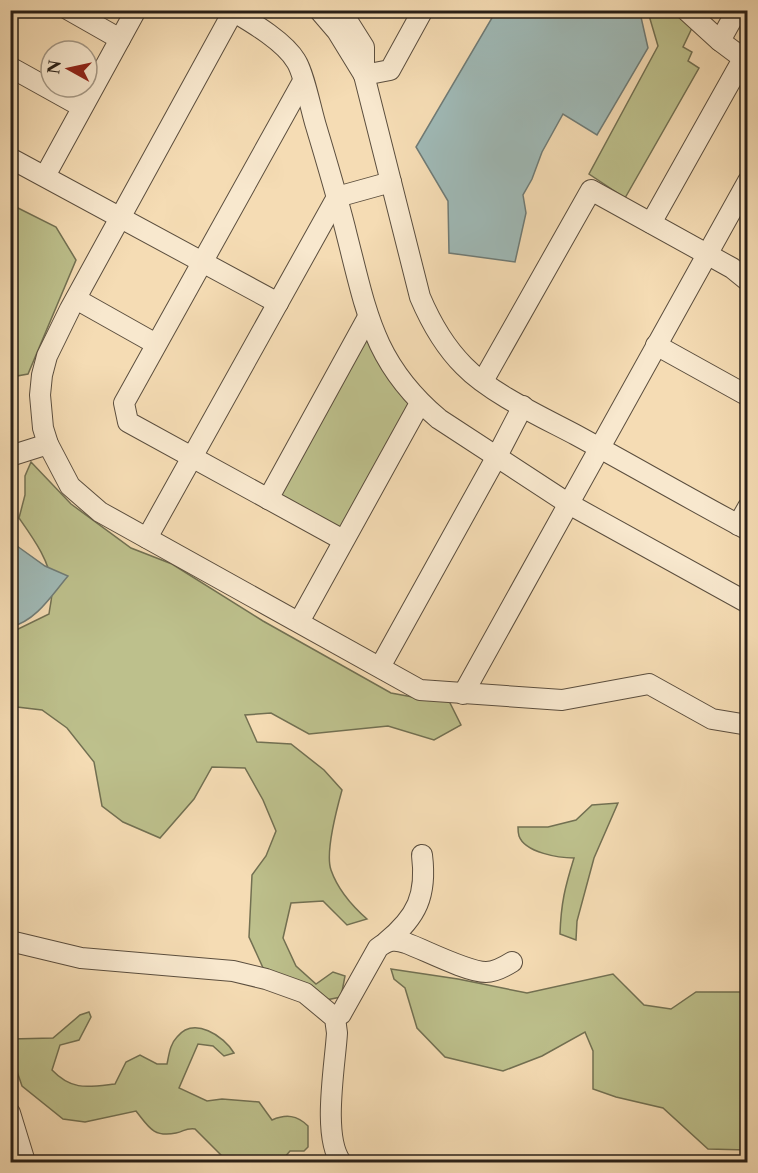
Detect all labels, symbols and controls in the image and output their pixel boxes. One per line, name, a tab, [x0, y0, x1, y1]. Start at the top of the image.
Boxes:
north arrow	[39, 39, 99, 99]
text: N	[43, 59, 65, 75]

